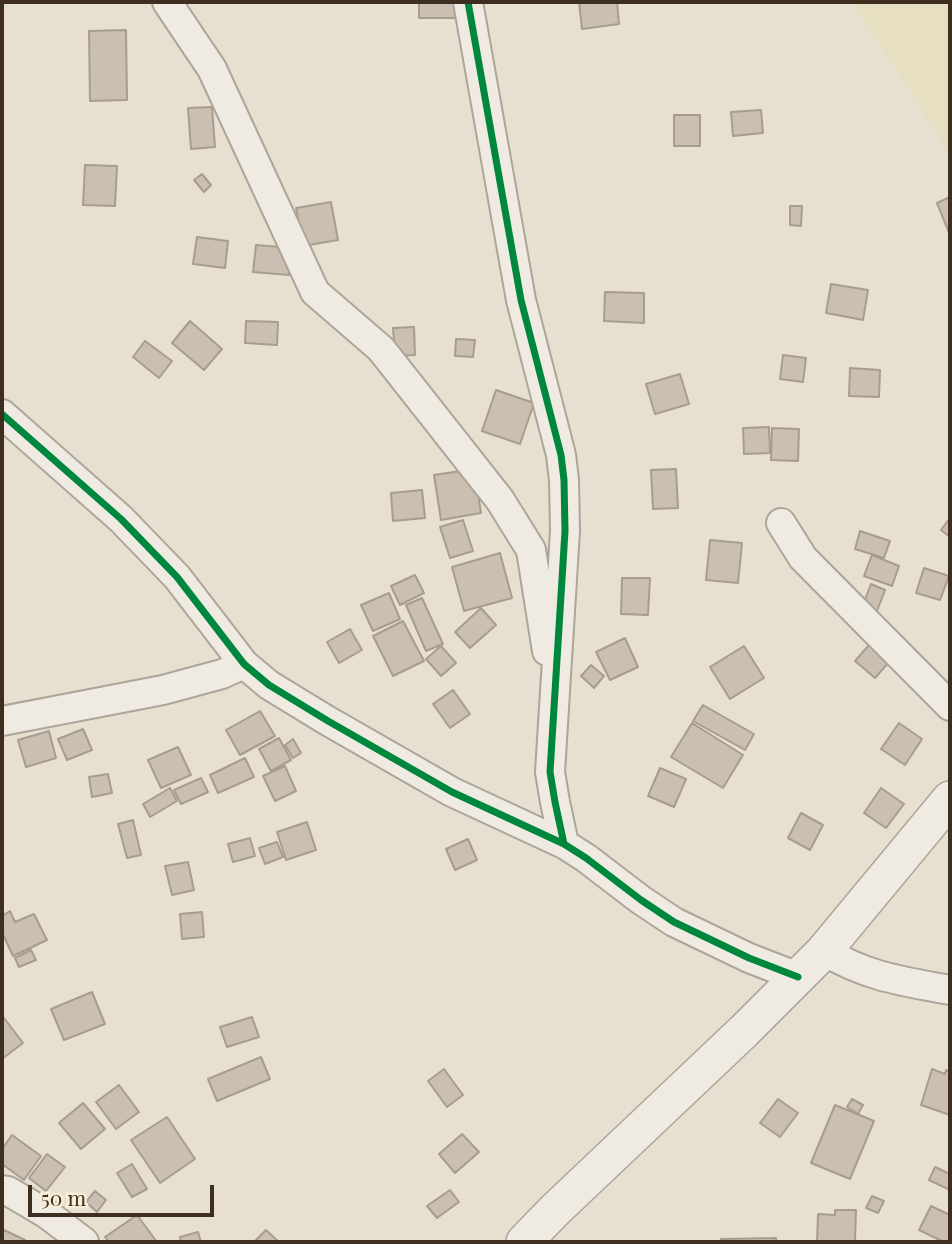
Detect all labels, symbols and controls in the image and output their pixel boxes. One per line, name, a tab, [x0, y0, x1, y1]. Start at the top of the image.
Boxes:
scale bar	[32, 1170, 217, 1214]
text: 50 m	[41, 1183, 86, 1211]

